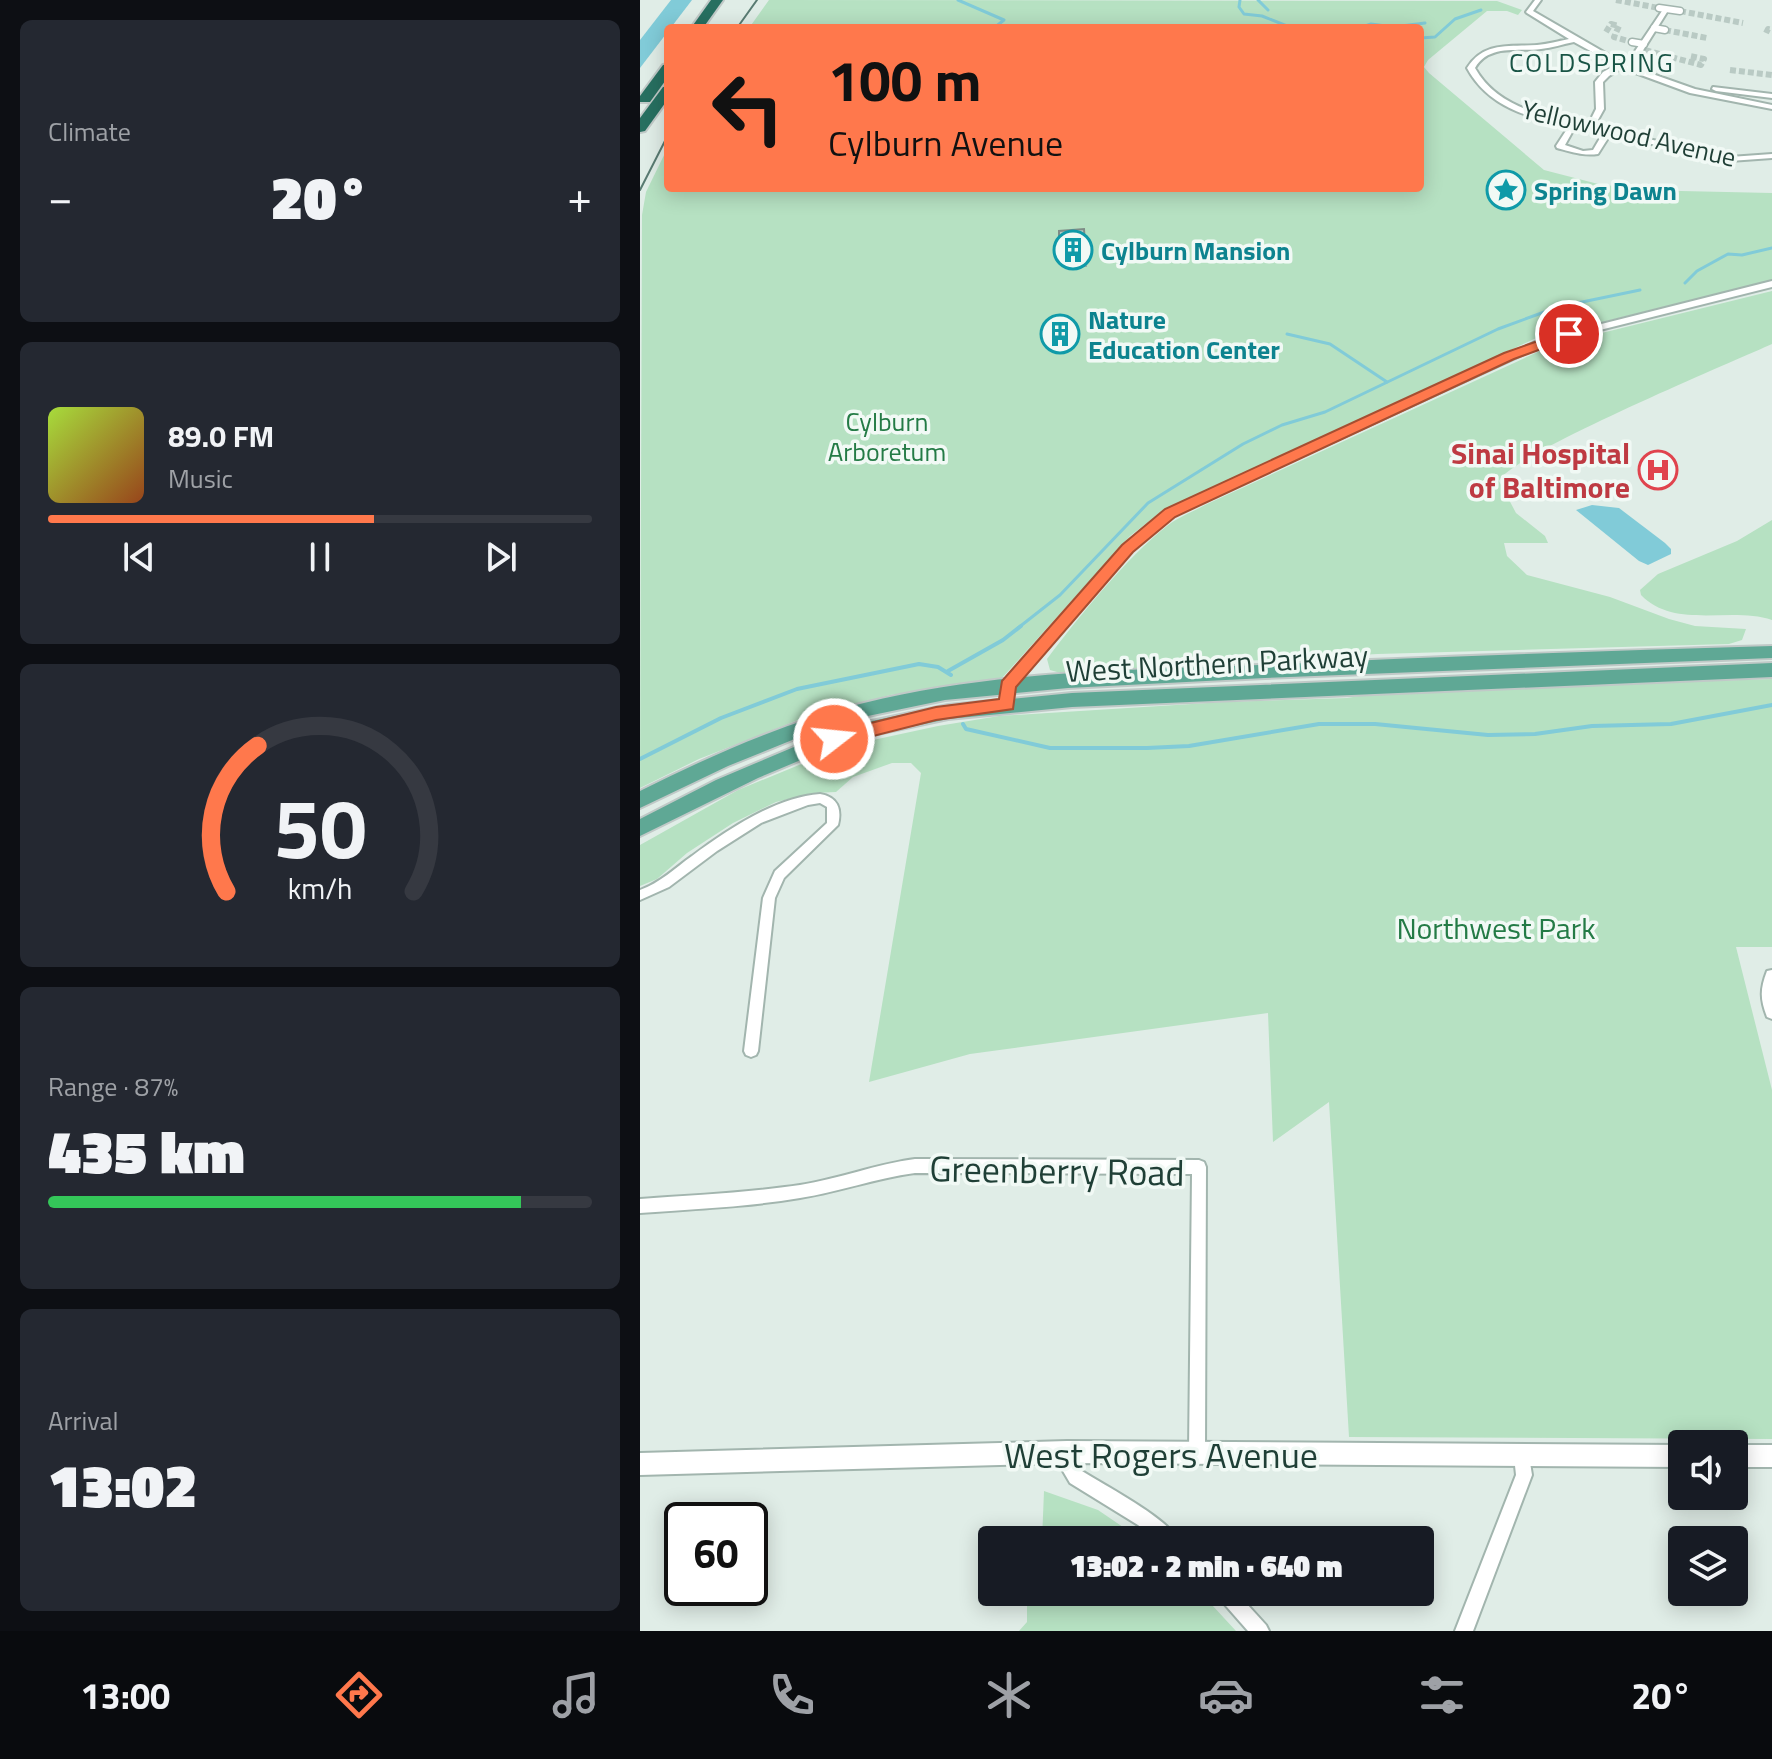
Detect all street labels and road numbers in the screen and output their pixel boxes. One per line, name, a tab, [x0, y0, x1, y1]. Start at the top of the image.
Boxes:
street label: Yellowwood Avenue	[1518, 89, 1740, 177]
street label: West Northern Parkway	[1065, 632, 1369, 694]
street label: Greenberry Road	[929, 1140, 1185, 1200]
street label: West Rogers Avenue	[1004, 1427, 1318, 1482]

